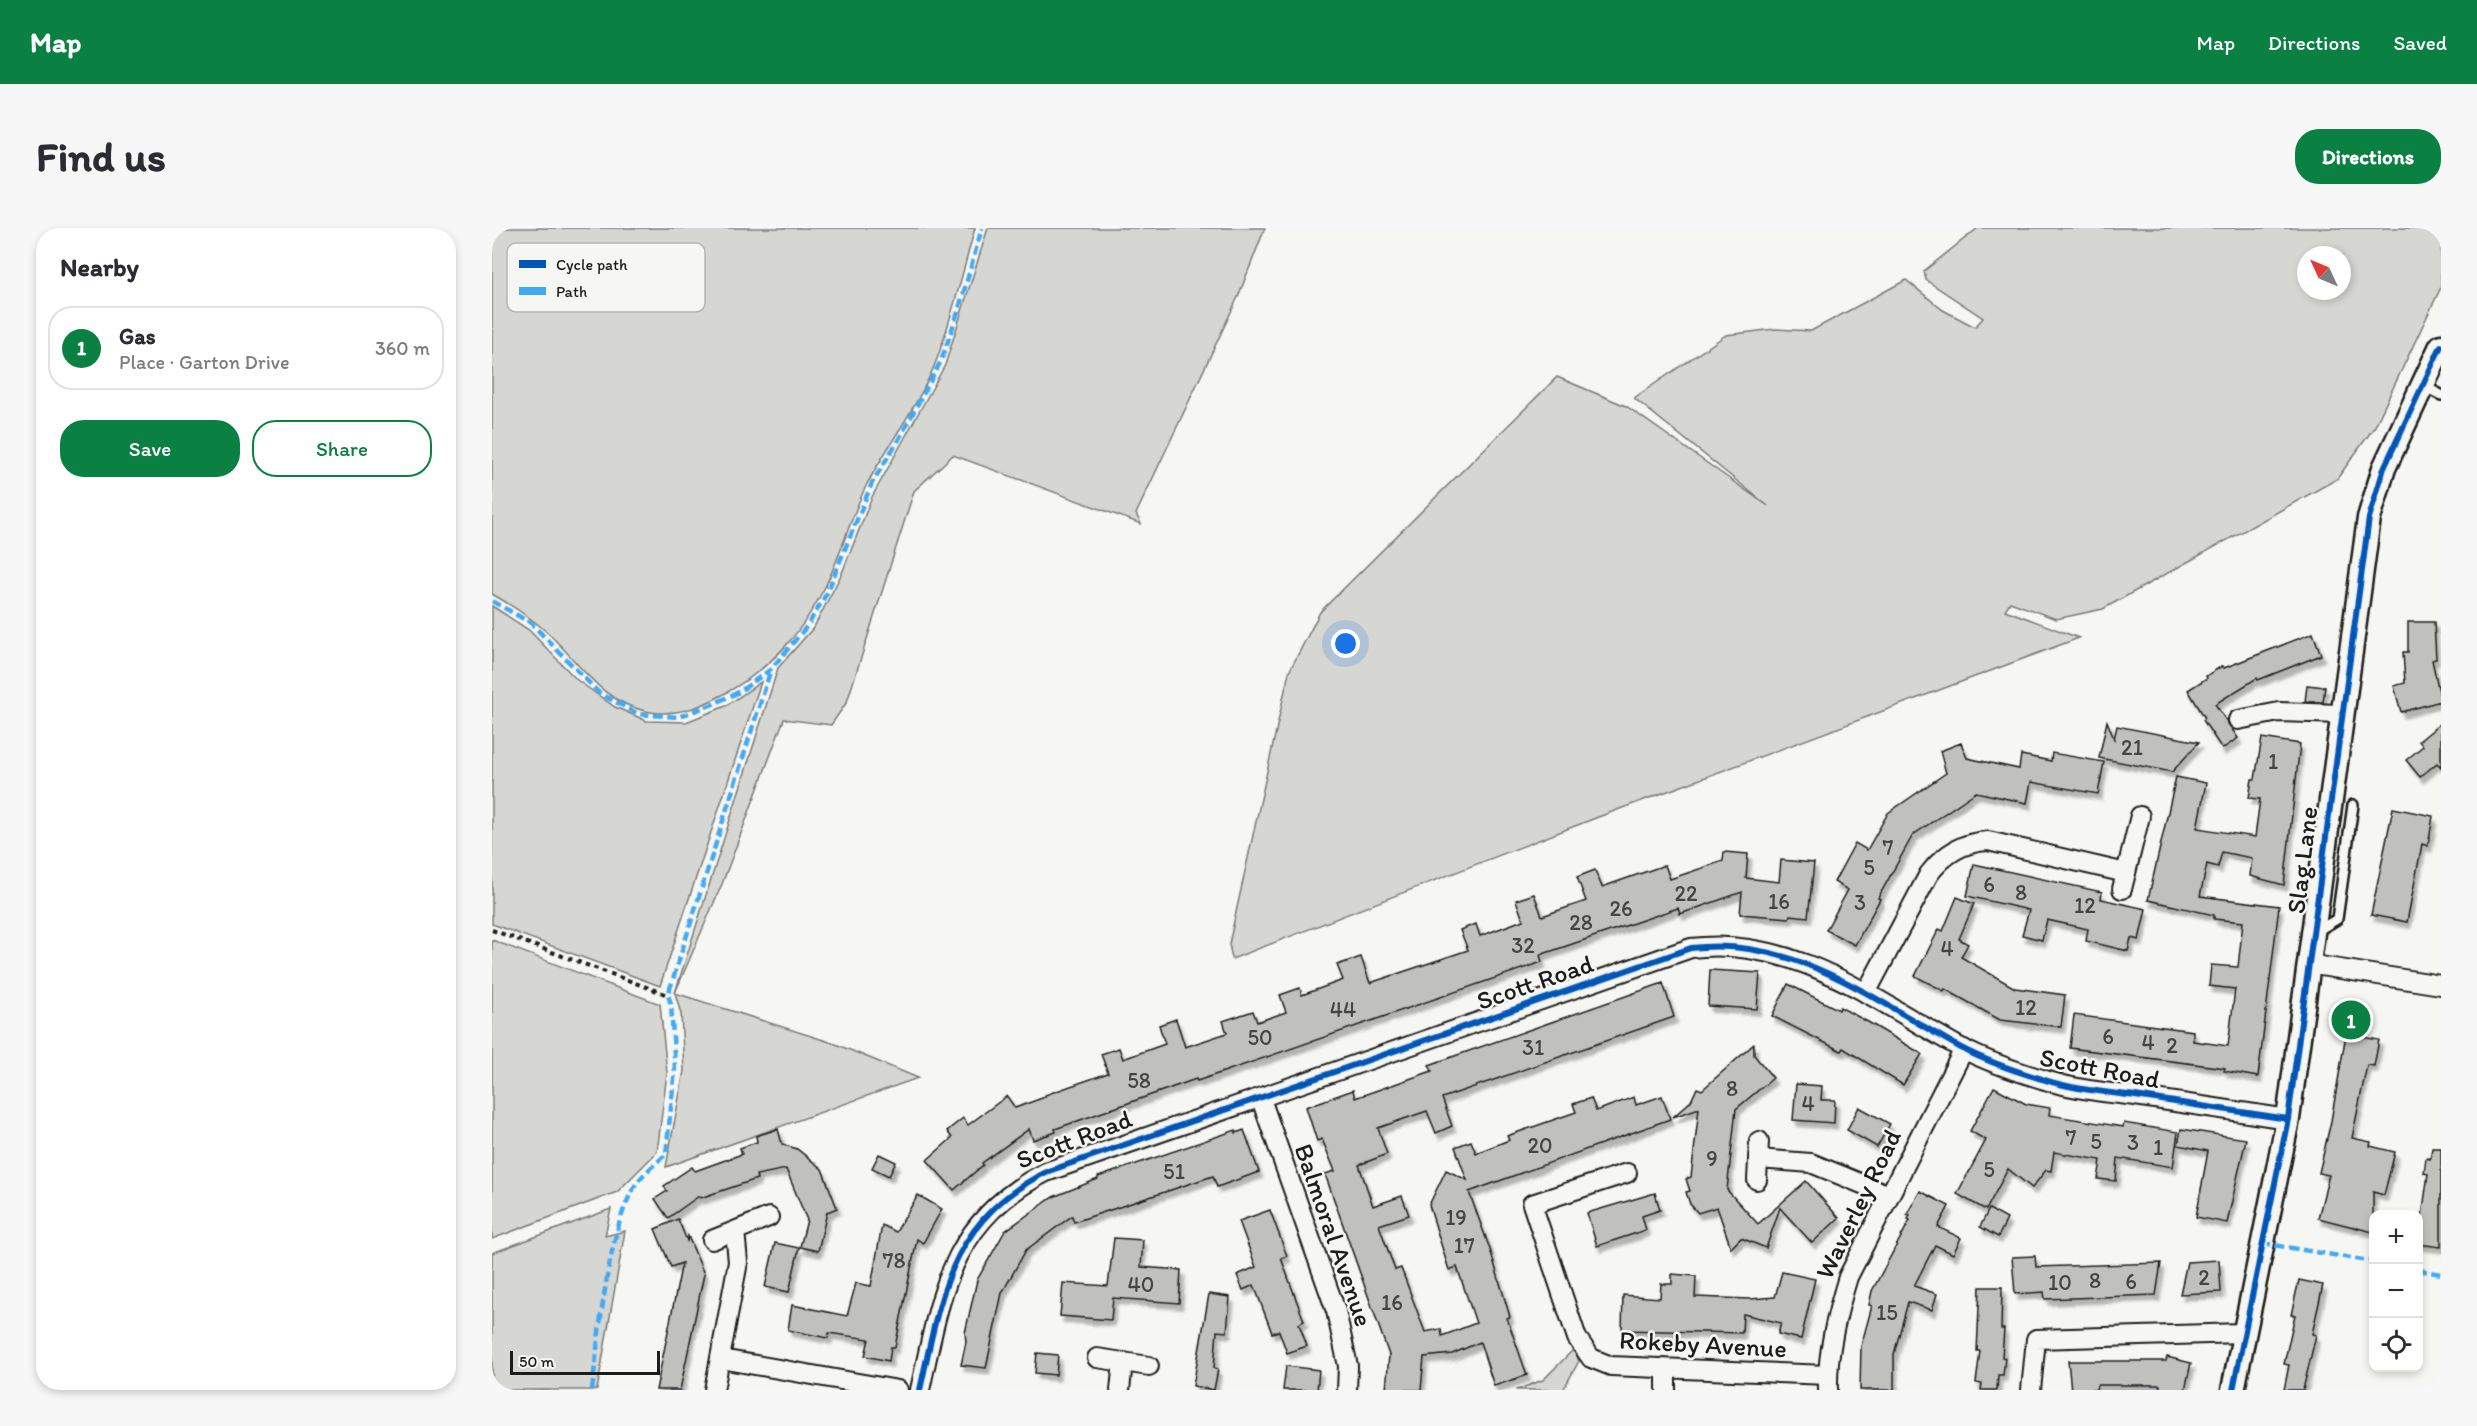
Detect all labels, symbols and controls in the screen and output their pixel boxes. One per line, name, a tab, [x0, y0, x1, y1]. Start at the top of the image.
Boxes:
text: Map	[30, 25, 81, 59]
text: Map	[2197, 30, 2235, 55]
text: Directions	[2268, 30, 2360, 55]
text: Saved	[2393, 30, 2447, 55]
button: Directions	[2295, 129, 2441, 184]
text: Find us	[36, 131, 166, 182]
legend	[507, 243, 705, 312]
north arrow	[2297, 246, 2351, 300]
text: Nearby	[60, 251, 139, 283]
text: Cycle path	[556, 255, 628, 274]
text: Path	[556, 282, 587, 301]
text: Gas	[119, 323, 155, 350]
text: 1	[77, 336, 86, 360]
text: 360 m	[375, 336, 430, 360]
text: Place · Garton Drive	[119, 350, 290, 374]
button: Save	[60, 420, 240, 477]
button: Share	[252, 420, 432, 477]
your location	[1331, 629, 1360, 658]
house number: 21	[2121, 734, 2143, 761]
house number: 1	[2268, 748, 2278, 775]
street label: Slag Lane	[2280, 805, 2324, 915]
house number: 7	[1883, 834, 1894, 861]
house number: 5	[1863, 854, 1875, 881]
house number: 6	[1983, 871, 1995, 898]
house number: 8	[2015, 879, 2027, 906]
house number: 22	[1674, 880, 1698, 907]
house number: 16	[1768, 888, 1790, 915]
house number: 3	[1854, 889, 1866, 916]
house number: 12	[2074, 892, 2096, 919]
house number: 26	[1609, 895, 1633, 922]
house number: 28	[1569, 909, 1593, 936]
house number: 32	[1511, 932, 1535, 959]
house number: 4	[1940, 935, 1954, 962]
street label: Scott Road	[1472, 947, 1598, 1017]
house number: 12	[2015, 994, 2037, 1021]
house number: 44	[1330, 996, 1356, 1023]
pin: 1	[2332, 998, 2370, 1042]
house number: 6	[2102, 1023, 2114, 1050]
house number: 50	[1247, 1024, 1273, 1051]
house number: 4	[2141, 1029, 2155, 1056]
house number: 2	[2166, 1032, 2178, 1059]
house number: 31	[1522, 1034, 1544, 1061]
street label: Scott Road	[2037, 1041, 2163, 1095]
house number: 58	[1127, 1067, 1151, 1094]
house number: 8	[1726, 1075, 1738, 1102]
house number: 4	[1801, 1090, 1815, 1117]
street label: Scott Road	[1011, 1102, 1137, 1176]
street label: Waverley Road	[1808, 1124, 1908, 1284]
house number: 7	[2066, 1124, 2077, 1151]
house number: 5	[2090, 1128, 2102, 1155]
house number: 3	[2127, 1129, 2139, 1156]
house number: 20	[1527, 1132, 1553, 1159]
house number: 1	[2153, 1134, 2163, 1161]
street label: Balmoral Avenue	[1288, 1139, 1380, 1331]
house number: 9	[1706, 1145, 1718, 1172]
house number: 5	[1983, 1156, 1995, 1183]
house number: 51	[1163, 1158, 1185, 1185]
house number: 19	[1445, 1204, 1467, 1231]
map controls	[2369, 1210, 2423, 1372]
button: +	[2369, 1210, 2423, 1264]
house number: 17	[1453, 1232, 1475, 1259]
house number: 78	[883, 1247, 905, 1274]
house number: 2	[2198, 1264, 2210, 1291]
button: −	[2369, 1264, 2423, 1318]
house number: 8	[2089, 1267, 2101, 1294]
house number: 6	[2125, 1268, 2137, 1295]
house number: 10	[2048, 1269, 2072, 1296]
house number: 40	[1128, 1271, 1154, 1298]
house number: 16	[1381, 1289, 1403, 1316]
house number: 15	[1876, 1299, 1898, 1326]
button: locate	[2369, 1318, 2423, 1372]
street label: Rokeby Avenue	[1618, 1324, 1788, 1364]
scale bar	[510, 1348, 660, 1376]
text: 50 m	[519, 1352, 554, 1371]

